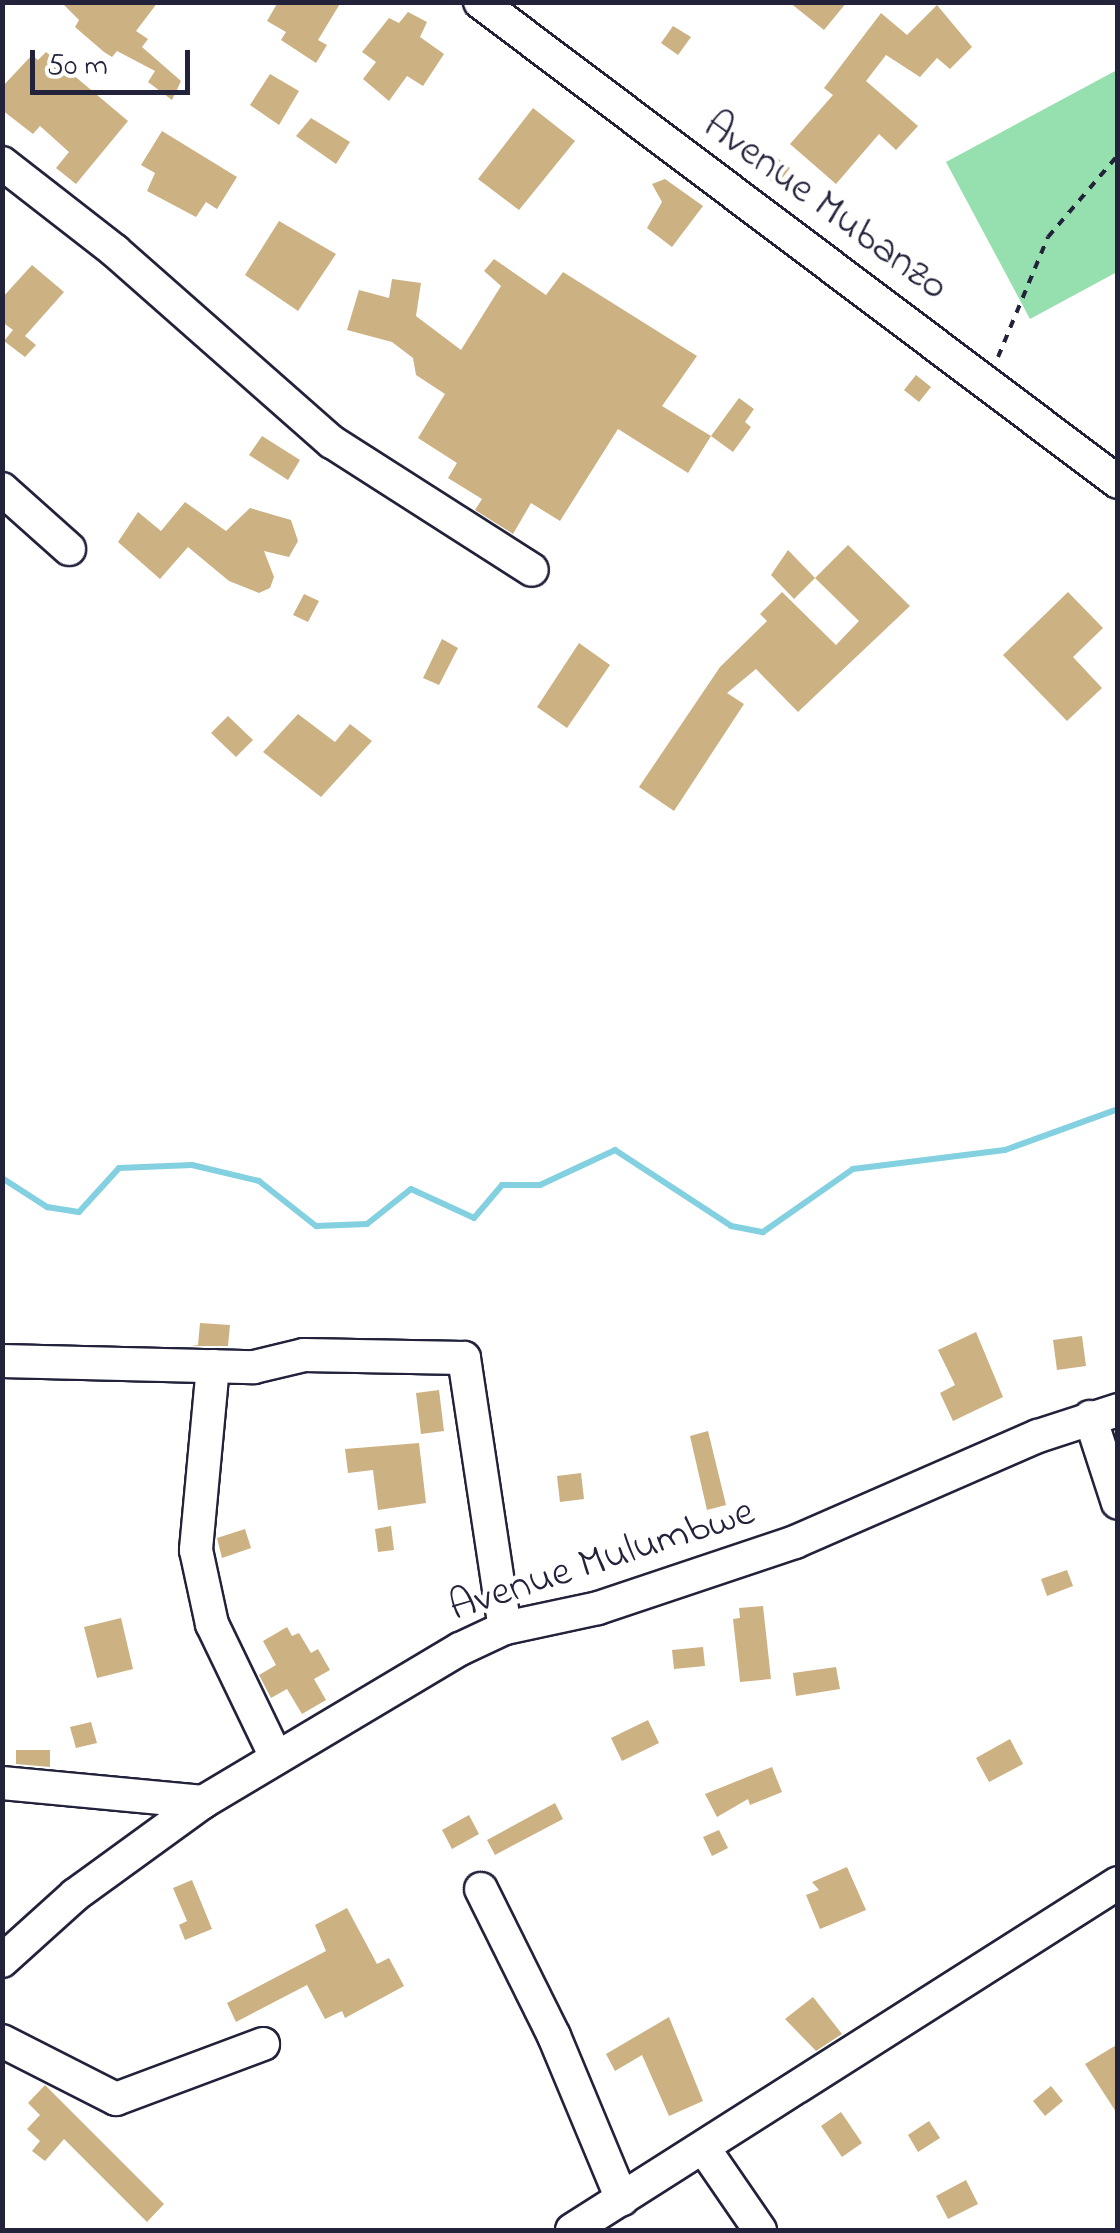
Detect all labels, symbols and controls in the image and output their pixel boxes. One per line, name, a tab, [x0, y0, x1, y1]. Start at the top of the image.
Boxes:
scale bar	[35, 30, 195, 92]
text: 50 m	[47, 45, 108, 89]
street label: Avenue Mubanzo	[693, 101, 957, 313]
street label: Avenue Mulumbwe	[443, 1488, 761, 1634]

